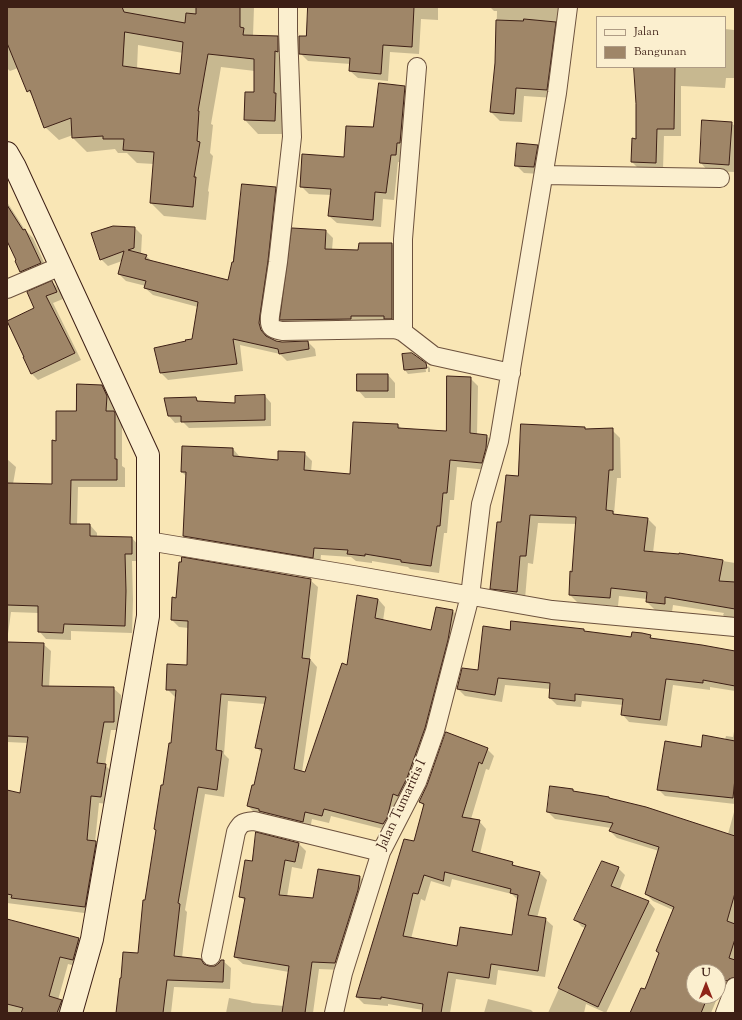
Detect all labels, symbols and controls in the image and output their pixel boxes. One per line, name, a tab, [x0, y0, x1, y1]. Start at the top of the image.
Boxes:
legend	[596, 16, 726, 68]
text: Jalan	[634, 23, 659, 41]
text: Bangunan	[634, 43, 687, 61]
street label: Jalan Tumaritis I	[375, 757, 431, 853]
north arrow	[686, 964, 726, 1004]
text: U	[702, 965, 710, 981]

